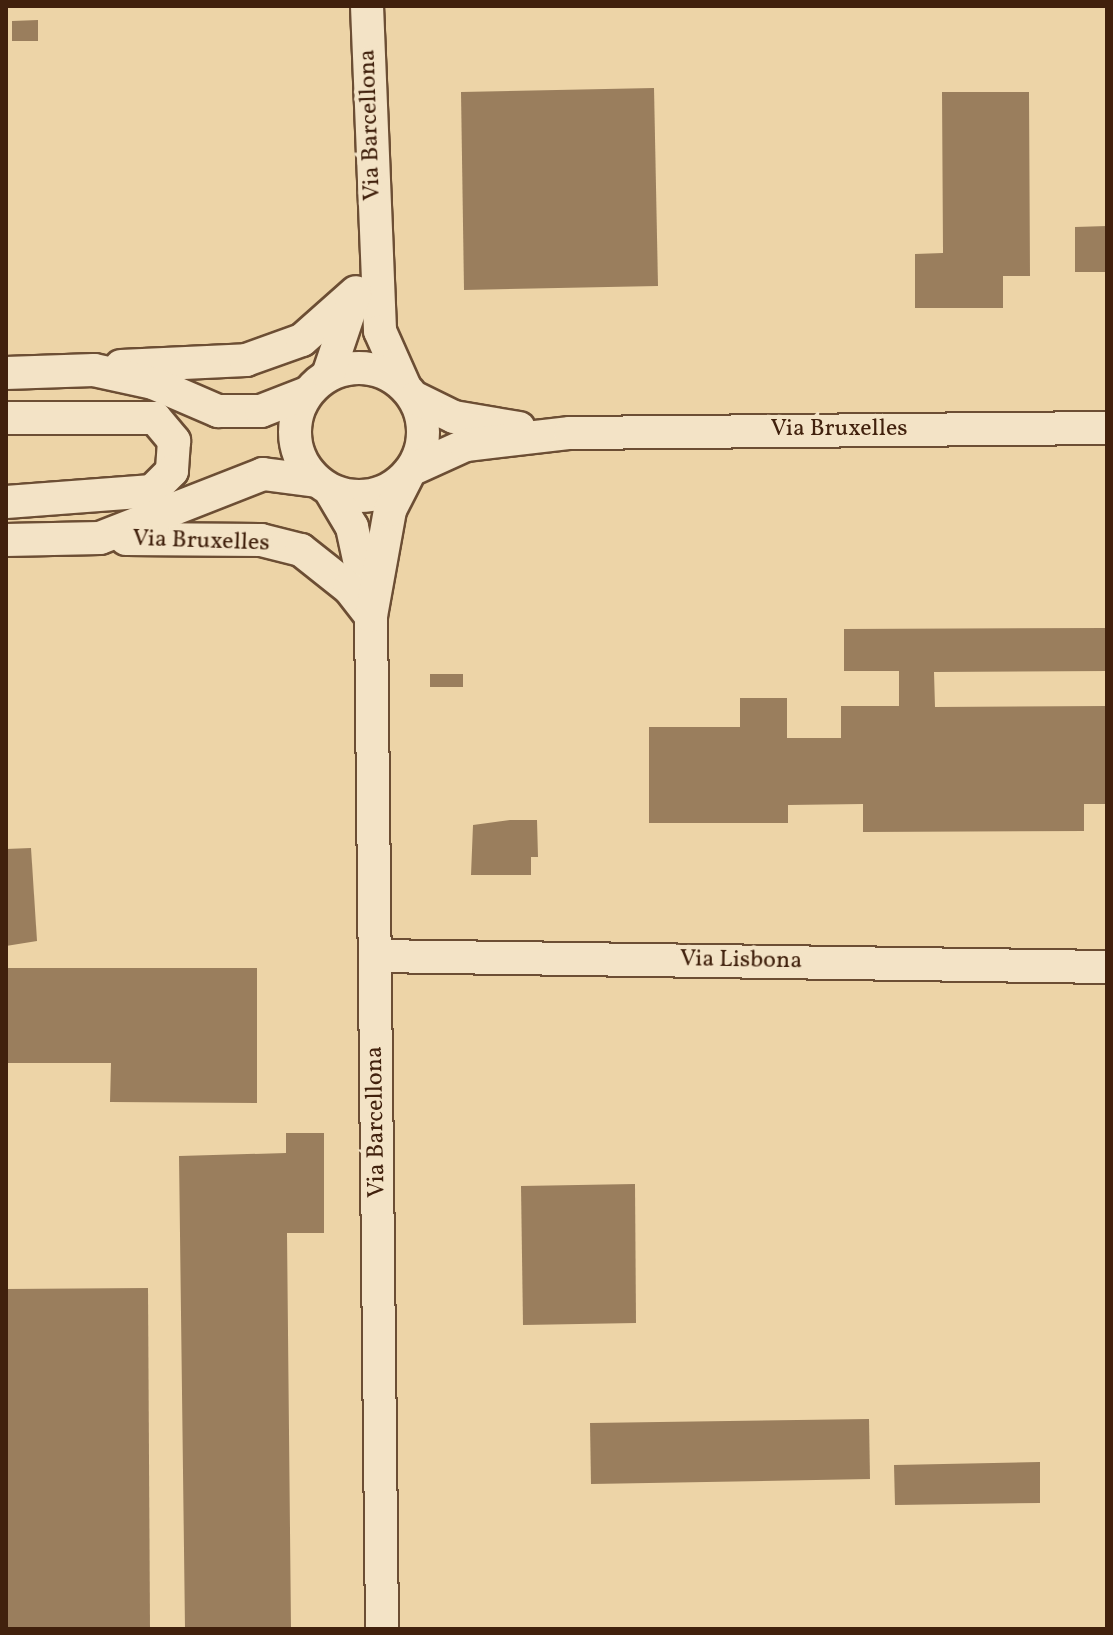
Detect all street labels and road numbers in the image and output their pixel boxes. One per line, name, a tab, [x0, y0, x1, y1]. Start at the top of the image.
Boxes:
street label: Via Barcellona	[354, 49, 388, 201]
street label: Via Bruxelles	[770, 416, 908, 444]
street label: Via Bruxelles	[132, 525, 270, 559]
street label: Via Lisbona	[680, 946, 802, 976]
street label: Via Barcellona	[361, 1046, 393, 1198]

